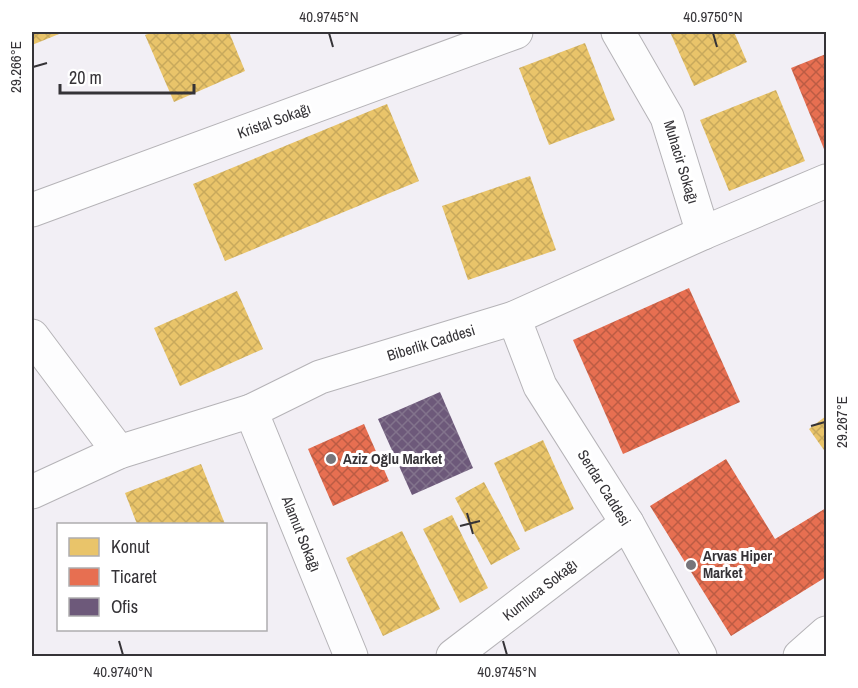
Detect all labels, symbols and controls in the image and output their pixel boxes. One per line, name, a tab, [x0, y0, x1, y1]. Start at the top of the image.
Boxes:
text: 40.9745°N	[299, 6, 359, 27]
text: 40.9750°N	[683, 6, 743, 27]
text: 29.266°E	[5, 41, 26, 93]
scale bar	[60, 57, 194, 95]
text: 20 m	[69, 65, 102, 90]
street label: Kristal Sokağı	[234, 98, 313, 143]
street label: Muhacir Sokağı	[659, 118, 704, 206]
street label: Biberlik Caddesi	[384, 319, 477, 366]
text: 29.267°E	[831, 396, 852, 448]
street label: Serdar Caddesi	[573, 446, 636, 530]
place label: Aziz Oğlu Market	[343, 448, 442, 469]
marker: Aziz Oğlu Market	[324, 452, 338, 466]
street label: Alamut Sokağı	[276, 492, 326, 575]
legend	[57, 523, 267, 631]
text: Konut	[111, 534, 150, 559]
place label: Arvas Hiper Market	[703, 545, 772, 583]
street label: Kumluca Sokağı	[498, 554, 581, 625]
marker: Arvas Hiper Market	[684, 558, 698, 572]
text: Ticaret	[111, 564, 157, 589]
text: Ofis	[111, 594, 138, 619]
text: 40.9740°N	[93, 661, 153, 682]
text: 40.9745°N	[477, 661, 537, 682]

